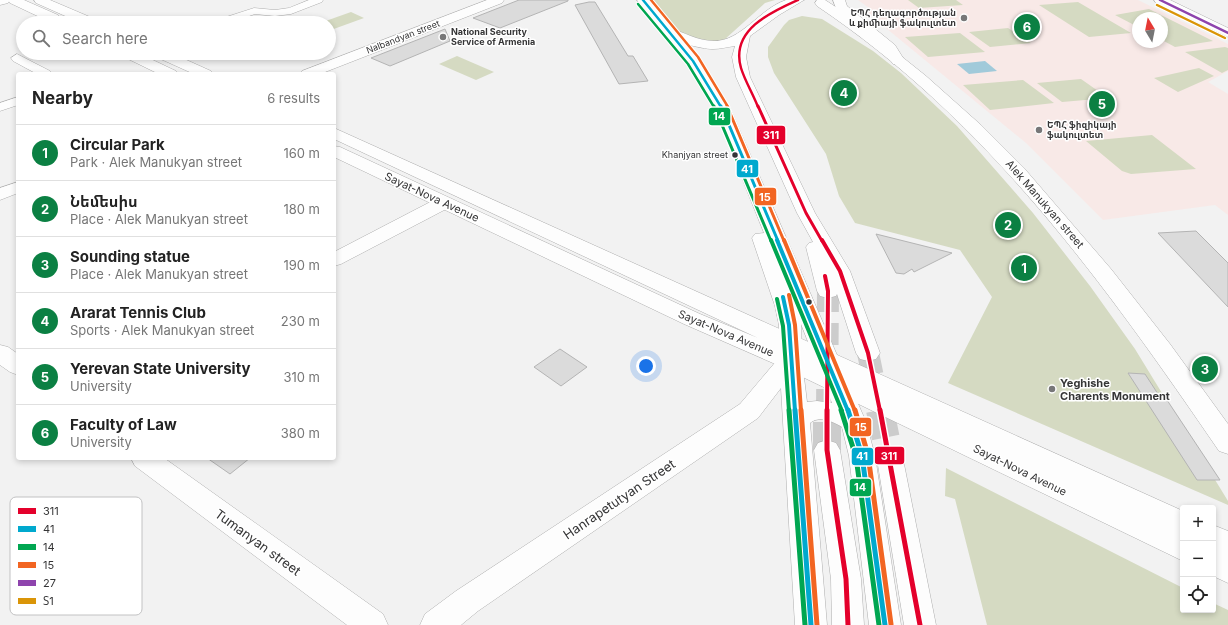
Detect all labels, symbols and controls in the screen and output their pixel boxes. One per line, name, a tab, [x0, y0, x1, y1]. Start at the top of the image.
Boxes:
place label: ԵՊՀ դեղագործության և քիմիայի ֆակուլտետ	[849, 7, 956, 28]
pin: 6	[1014, 12, 1040, 42]
north arrow	[1132, 12, 1168, 48]
marker: ԵՊՀ դեղագործության և քիմիայի ֆակուլտետ	[959, 13, 969, 23]
search box	[16, 16, 336, 60]
street label: Nalbandyan street	[365, 17, 441, 56]
place label: National Security Service of Armenia	[451, 26, 535, 47]
icon: search	[30, 27, 52, 49]
text: Search here	[62, 29, 148, 48]
marker: National Security Service of Armenia	[438, 32, 448, 42]
pin: 4	[831, 78, 857, 108]
text: Nearby	[32, 88, 93, 108]
pin: 5	[1089, 89, 1115, 119]
text: 6 results	[267, 90, 320, 106]
line badge: 14	[708, 107, 731, 126]
text: 14	[713, 109, 725, 123]
place label: ԵՊՀ ֆիզիկայի ֆակուլտետ	[1047, 119, 1117, 140]
line badge: 311	[756, 125, 786, 145]
marker: ԵՊՀ ֆիզիկայի ֆակուլտետ	[1034, 125, 1044, 135]
text: 311	[763, 128, 780, 142]
text: Circular Park	[70, 135, 165, 154]
text: 1	[42, 145, 48, 161]
text: 160 m	[283, 145, 320, 161]
place label: Khanjyan street	[662, 149, 728, 160]
marker: Khanjyan street	[730, 150, 740, 160]
text: Park · Alek Manukyan street	[70, 154, 242, 170]
street label: Alek Manukyan street	[1003, 157, 1087, 251]
line badge: 41	[736, 159, 759, 178]
text: 41	[741, 162, 753, 176]
street label: Sayat-Nova Avenue	[383, 169, 481, 225]
line badge: 15	[754, 187, 777, 206]
text: 15	[759, 190, 771, 204]
text: Նեմեսիս	[70, 192, 138, 211]
text: 2	[41, 201, 49, 217]
text: 180 m	[283, 201, 320, 217]
pin: 2	[995, 210, 1021, 240]
text: Place · Alek Manukyan street	[70, 211, 248, 227]
text: Sounding statue	[70, 247, 190, 266]
pin: 1	[1011, 253, 1037, 283]
text: 3	[41, 257, 49, 273]
text: 190 m	[283, 257, 320, 273]
text: Place · Alek Manukyan street	[70, 266, 248, 282]
unlabelled marker	[804, 297, 814, 307]
text: Ararat Tennis Club	[70, 303, 206, 322]
street label: Sayat-Nova Avenue	[676, 307, 776, 359]
text: 4	[41, 313, 49, 329]
text: 230 m	[281, 313, 320, 329]
text: Sports · Alek Manukyan street	[70, 322, 254, 338]
pin: 3	[1192, 354, 1218, 384]
your location	[636, 356, 656, 376]
text: Yerevan State University	[70, 359, 251, 378]
text: 5	[41, 369, 49, 385]
text: 310 m	[283, 369, 320, 385]
place label: Yeghishe Charents Monument	[1060, 376, 1170, 403]
text: University	[70, 378, 132, 394]
marker: Yeghishe Charents Monument	[1047, 384, 1057, 394]
text: Faculty of Law	[70, 415, 177, 434]
line badge: 15	[849, 417, 872, 437]
text: 15	[855, 420, 867, 434]
text: 6	[41, 425, 49, 441]
text: 380 m	[281, 425, 320, 441]
text: University	[70, 434, 132, 450]
street label: Sayat-Nova Avenue	[971, 441, 1069, 499]
line badge: 311	[874, 446, 905, 465]
line badge: 41	[851, 447, 874, 466]
text: 41	[856, 449, 868, 463]
text: 311	[881, 449, 898, 463]
street label: Hanrapetutyan Street	[560, 456, 678, 542]
line badge: 14	[849, 478, 872, 497]
text: 14	[854, 480, 866, 494]
legend	[10, 497, 142, 615]
text: 311	[43, 504, 59, 518]
street label: Tumanyan street	[212, 505, 304, 579]
map controls	[1180, 505, 1216, 613]
button: +	[1180, 505, 1216, 541]
text: 41	[43, 522, 54, 536]
text: 14	[43, 540, 55, 554]
button: −	[1180, 541, 1216, 577]
text: 15	[43, 558, 54, 572]
text: 27	[43, 576, 56, 590]
button: locate	[1180, 577, 1216, 613]
text: Տ1	[43, 594, 54, 608]

